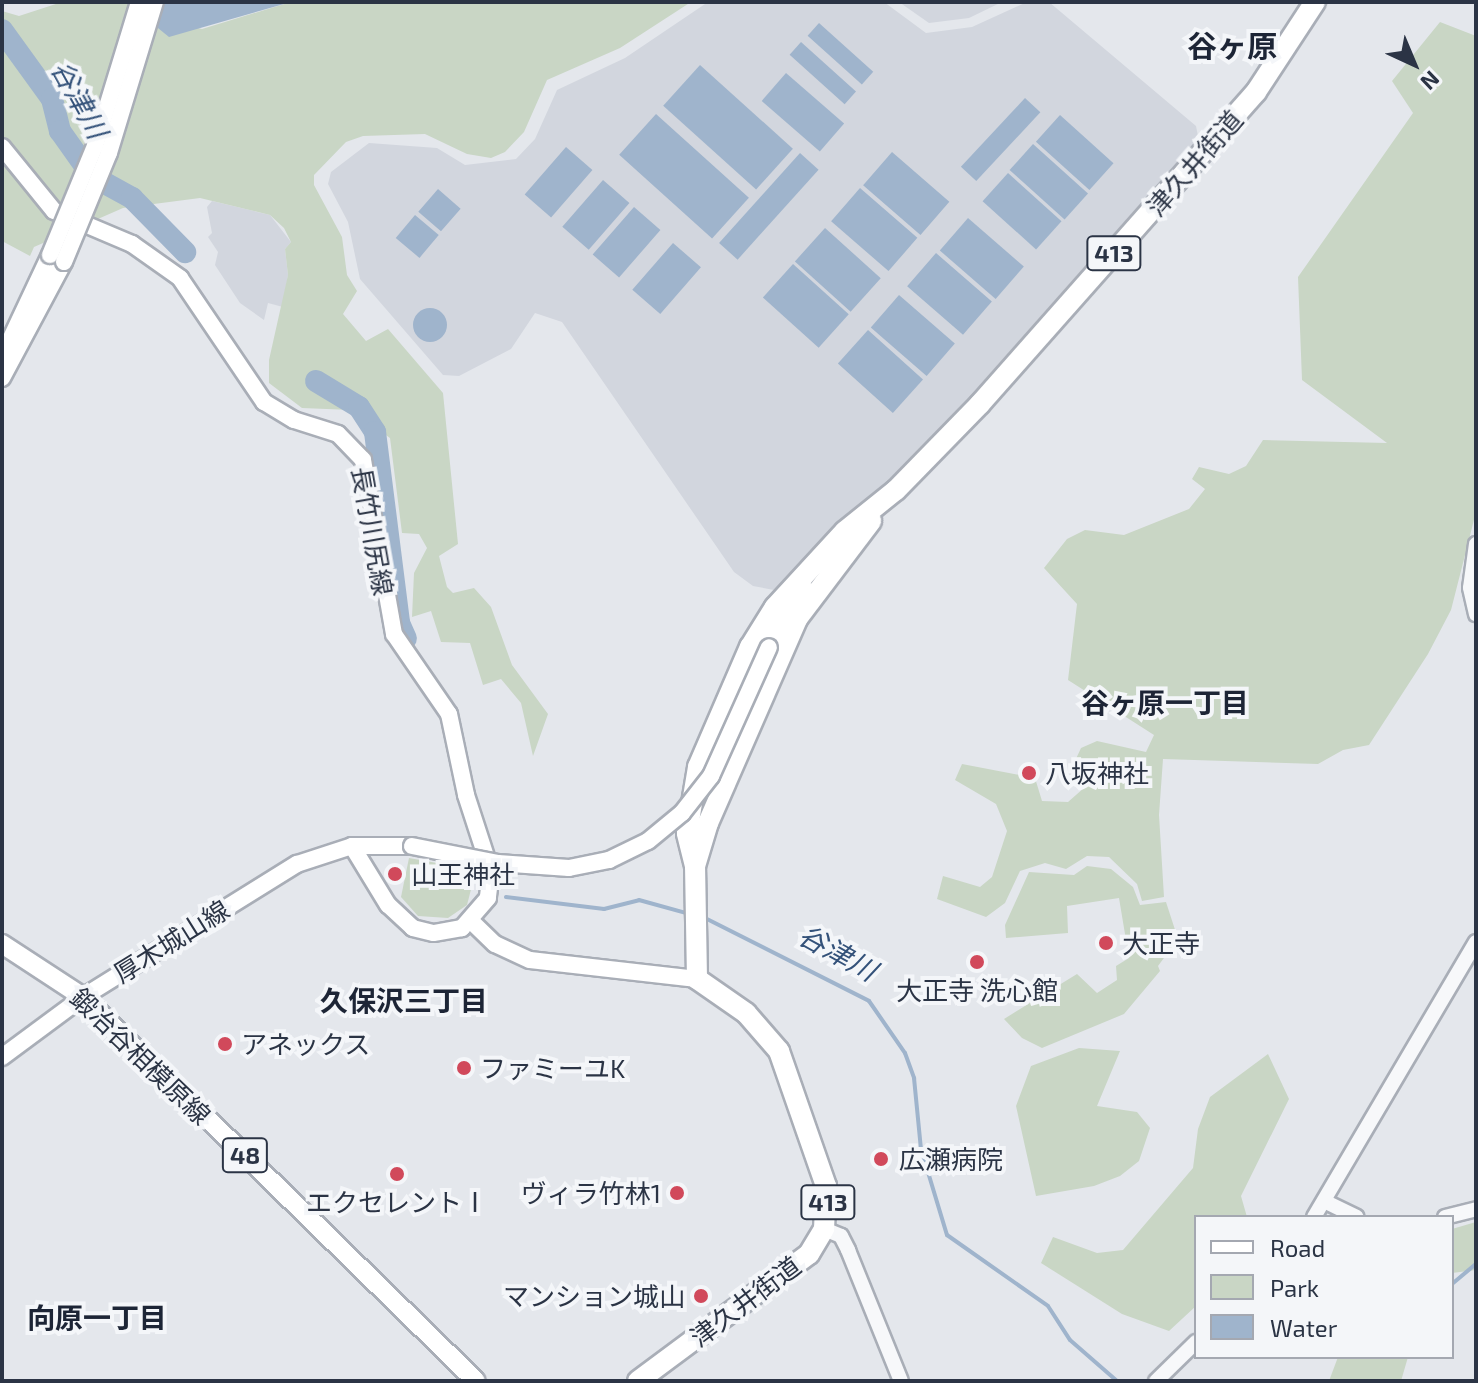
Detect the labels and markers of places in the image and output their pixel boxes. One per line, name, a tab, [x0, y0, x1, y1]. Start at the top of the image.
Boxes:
place label: 八坂神社	[1045, 757, 1149, 789]
marker: 八坂神社	[1020, 764, 1038, 782]
place label: 山王神社	[411, 858, 515, 890]
marker: 山王神社	[386, 865, 404, 883]
place label: 大正寺	[1122, 927, 1200, 959]
marker: 大正寺	[1097, 934, 1115, 952]
marker: 大正寺 洗心館	[968, 953, 986, 971]
place label: 大正寺 洗心館	[896, 974, 1058, 1006]
place label: アネックス	[241, 1028, 371, 1060]
marker: アネックス	[216, 1035, 234, 1053]
place label: ファミーユK	[480, 1052, 625, 1084]
marker: ファミーユK	[455, 1059, 473, 1077]
place label: 広瀬病院	[899, 1143, 1003, 1175]
marker: 広瀬病院	[870, 1148, 892, 1170]
marker: エクセレントⅠ	[388, 1165, 406, 1183]
place label: ヴィラ竹林1	[521, 1177, 661, 1209]
marker: ヴィラ竹林1	[668, 1184, 686, 1202]
place label: エクセレントⅠ	[306, 1186, 488, 1218]
place label: マンション城山	[503, 1280, 685, 1312]
marker: マンション城山	[692, 1287, 710, 1305]

